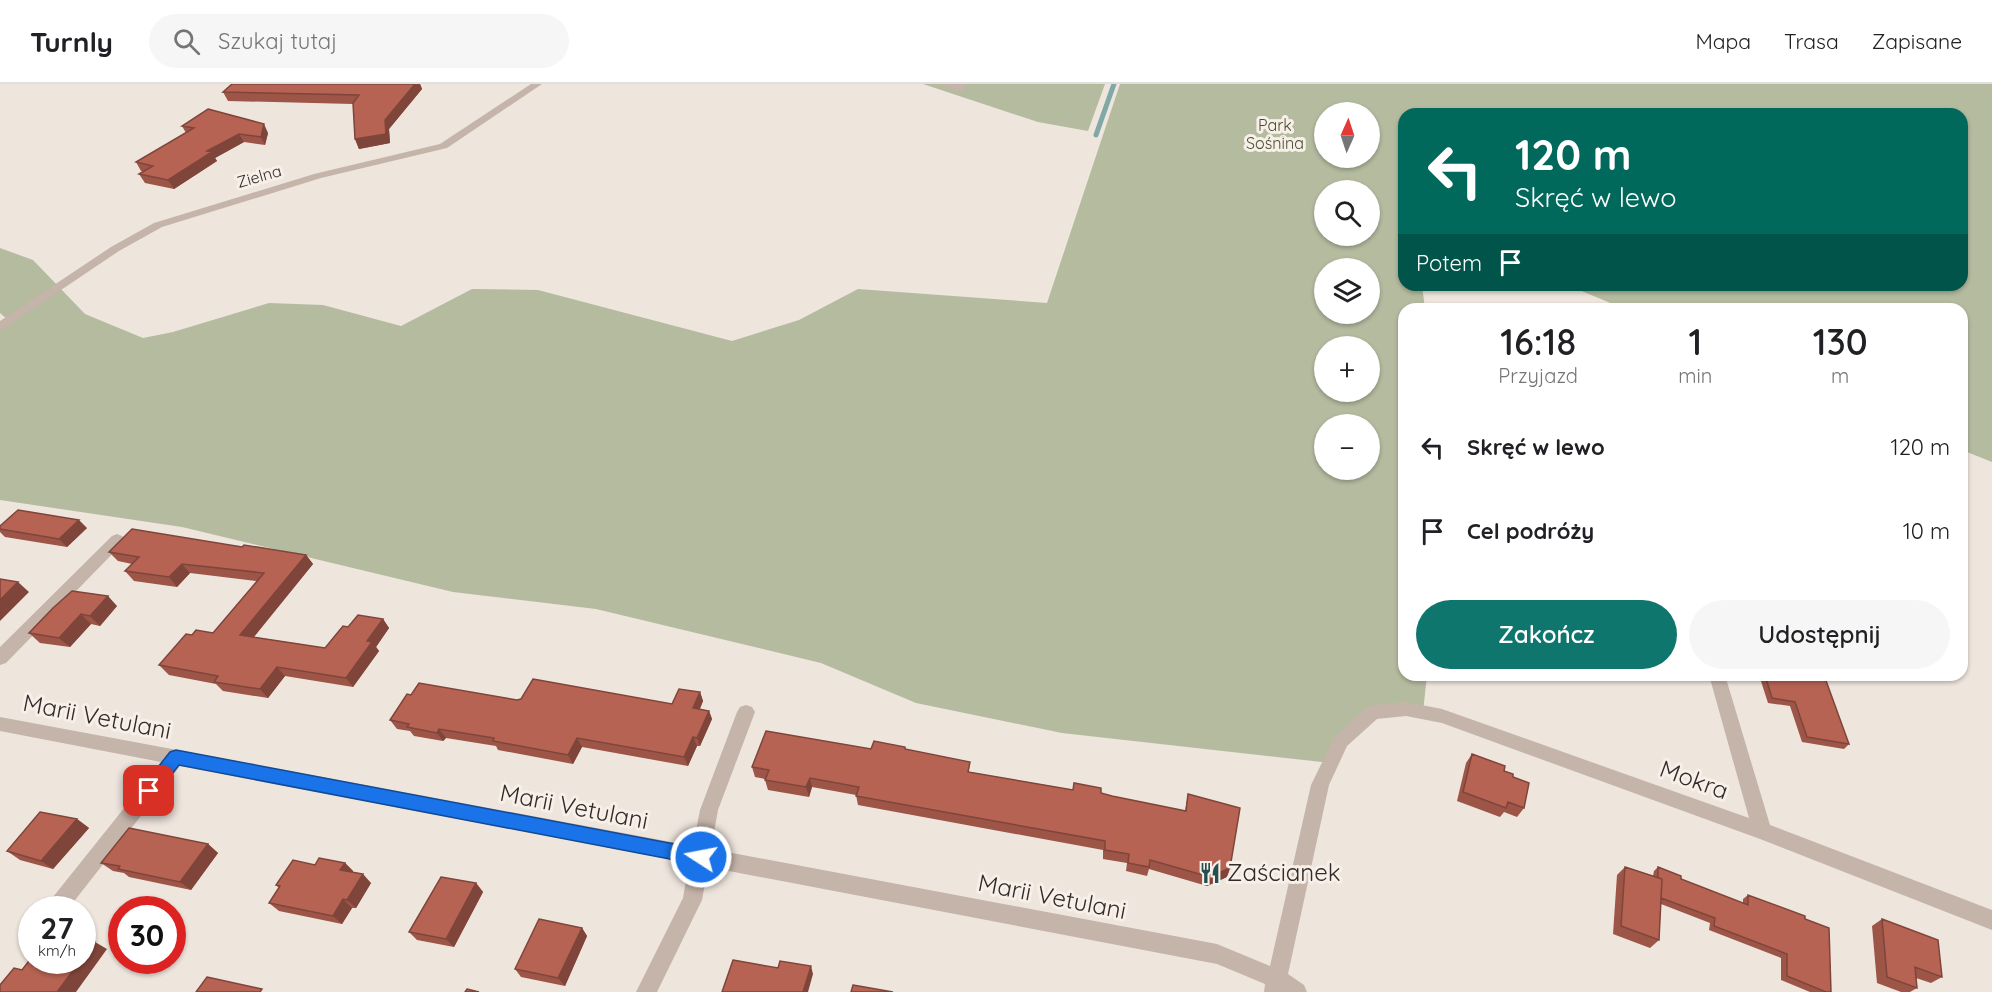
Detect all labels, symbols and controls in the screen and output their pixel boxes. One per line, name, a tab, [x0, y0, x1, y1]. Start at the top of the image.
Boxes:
search box	[149, 14, 569, 68]
text: Turnly	[30, 24, 113, 59]
icon: search	[170, 25, 203, 58]
text: Szukaj tutaj	[218, 27, 337, 55]
text: Mapa	[1696, 28, 1751, 54]
text: Trasa	[1784, 28, 1839, 54]
text: Zapisane	[1872, 28, 1962, 54]
north arrow	[1314, 102, 1380, 168]
map controls	[1314, 102, 1380, 480]
park label: Park Sośnina	[1246, 115, 1304, 153]
text: 120 m	[1515, 128, 1632, 181]
icon: left	[1416, 132, 1494, 210]
street label: Zielna	[234, 160, 284, 192]
button: search	[1314, 180, 1380, 246]
text: Skręć w lewo	[1515, 180, 1677, 214]
icon: arrive	[1494, 246, 1527, 279]
text: Potem	[1416, 249, 1482, 277]
button: layers	[1314, 258, 1380, 324]
text: 16:18	[1500, 319, 1576, 364]
text: 1	[1688, 319, 1702, 364]
text: 130	[1813, 319, 1868, 364]
button: +	[1314, 336, 1380, 402]
text: Przyjazd	[1498, 363, 1578, 388]
text: min	[1678, 363, 1712, 388]
text: m	[1831, 363, 1849, 388]
button: −	[1314, 414, 1380, 480]
icon: left	[1416, 431, 1449, 464]
text: Skręć w lewo	[1467, 433, 1605, 461]
text: 120 m	[1891, 433, 1950, 461]
icon: arrive	[1416, 515, 1449, 548]
text: Cel podróży	[1467, 517, 1594, 545]
text: 10 m	[1903, 517, 1950, 545]
button: Zakończ	[1416, 600, 1677, 669]
button: Udostępnij	[1689, 600, 1950, 669]
street label: Marii Vetulani	[21, 687, 174, 745]
street label: Mokra	[1656, 753, 1733, 805]
pin	[123, 765, 174, 816]
icon: arrive	[132, 774, 165, 807]
street label: Marii Vetulani	[498, 777, 651, 835]
position arrow	[669, 825, 733, 889]
place label: Zaścianek	[1227, 857, 1341, 887]
restaurant icon: Zaścianek	[1198, 861, 1222, 885]
street label: Marii Vetulani	[976, 867, 1129, 925]
speed limit sign: 30	[108, 896, 186, 974]
text: 27	[40, 909, 74, 947]
text: km/h	[38, 941, 76, 960]

